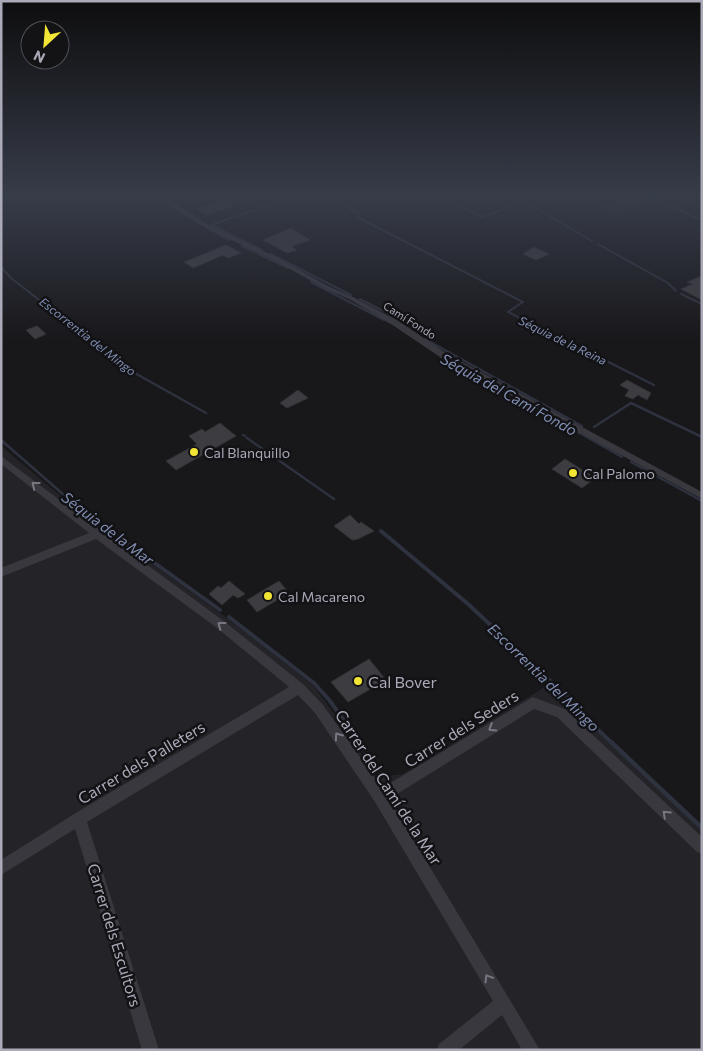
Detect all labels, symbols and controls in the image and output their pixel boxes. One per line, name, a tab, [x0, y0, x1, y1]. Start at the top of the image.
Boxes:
north arrow	[20, 20, 70, 70]
text: N	[31, 47, 48, 67]
water label: Escorrentia del Mingo	[37, 294, 139, 378]
street label: Camí Fondo	[381, 299, 439, 342]
water label: Séquia de la Reina	[517, 313, 609, 367]
water label: Séquia del Camí Fondo	[438, 349, 580, 439]
place label: Cal Blanquillo	[204, 444, 290, 461]
marker: Cal Blanquillo	[188, 446, 200, 458]
place label: Cal Palomo	[583, 465, 655, 482]
marker: Cal Palomo	[567, 467, 579, 479]
one-way arrow	[32, 483, 41, 491]
water label: Séquia de la Mar	[58, 488, 158, 569]
place label: Cal Macareno	[278, 588, 365, 605]
marker: Cal Macareno	[262, 590, 274, 602]
water label: Escorrentia del Mingo	[485, 619, 604, 735]
one-way arrow	[218, 622, 227, 630]
place label: Cal Bover	[368, 672, 437, 691]
marker: Cal Bover	[352, 675, 364, 687]
street label: Carrer dels Seders	[401, 685, 521, 771]
street label: Carrer del Camí de la Mar	[332, 706, 447, 869]
street label: Carrer dels Palleters	[74, 717, 208, 807]
one-way arrow	[488, 722, 497, 732]
one-way arrow	[335, 732, 344, 742]
one-way arrow	[663, 811, 672, 820]
street label: Carrer dels Escultors	[84, 861, 146, 1009]
one-way arrow	[485, 974, 495, 983]

